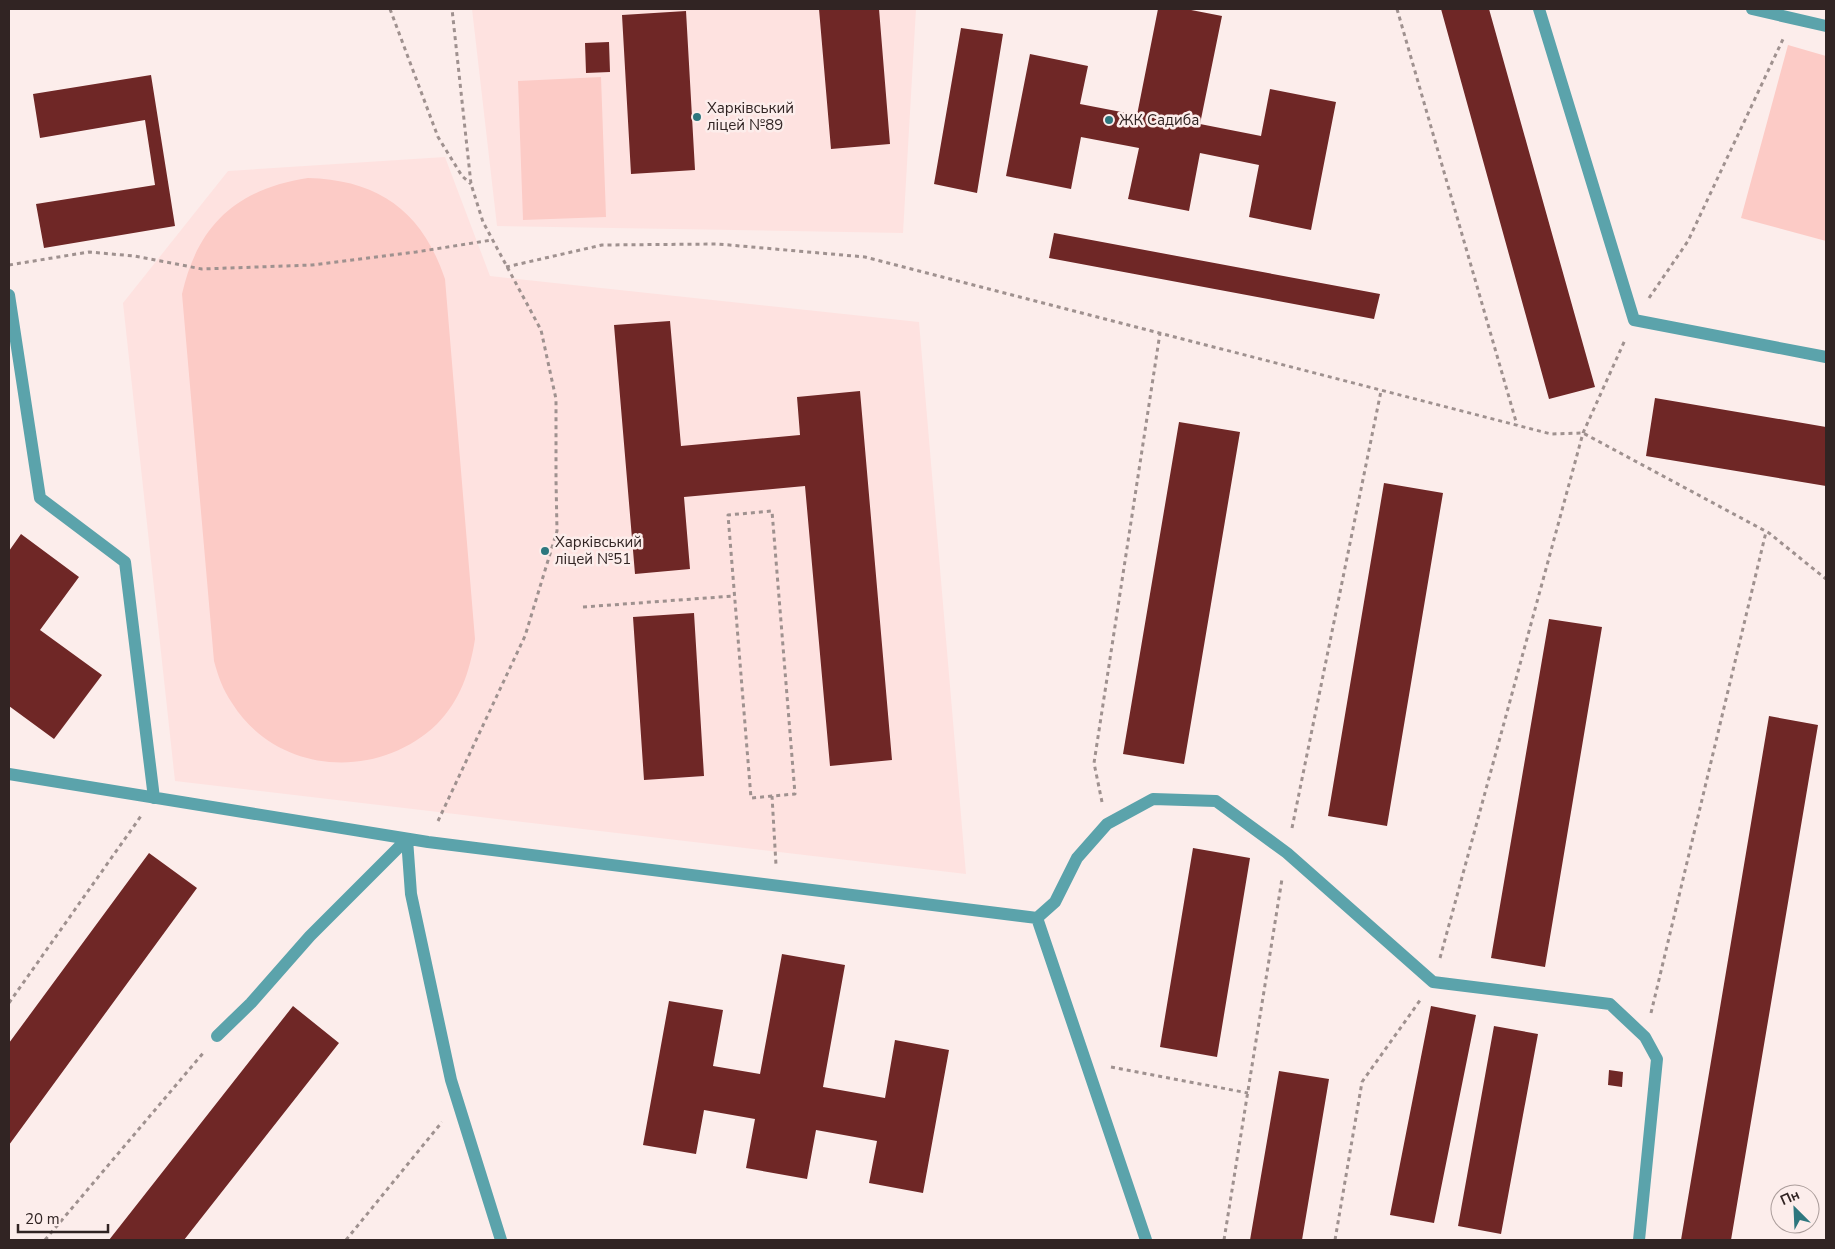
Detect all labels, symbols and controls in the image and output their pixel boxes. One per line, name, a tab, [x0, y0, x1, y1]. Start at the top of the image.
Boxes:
place label: Харківський ліцей №89	[707, 98, 794, 135]
place label: ЖК Садиба	[1119, 110, 1199, 130]
marker: Харківський ліцей №89	[691, 111, 703, 123]
marker: ЖК Садиба	[1103, 114, 1115, 126]
place label: Харківський ліцей №51	[555, 532, 642, 569]
marker: Харківський ліцей №51	[539, 545, 551, 557]
north arrow	[1770, 1184, 1820, 1234]
text: Пн	[1777, 1185, 1803, 1210]
scale bar	[18, 1202, 108, 1234]
text: 20 m	[25, 1209, 60, 1229]

